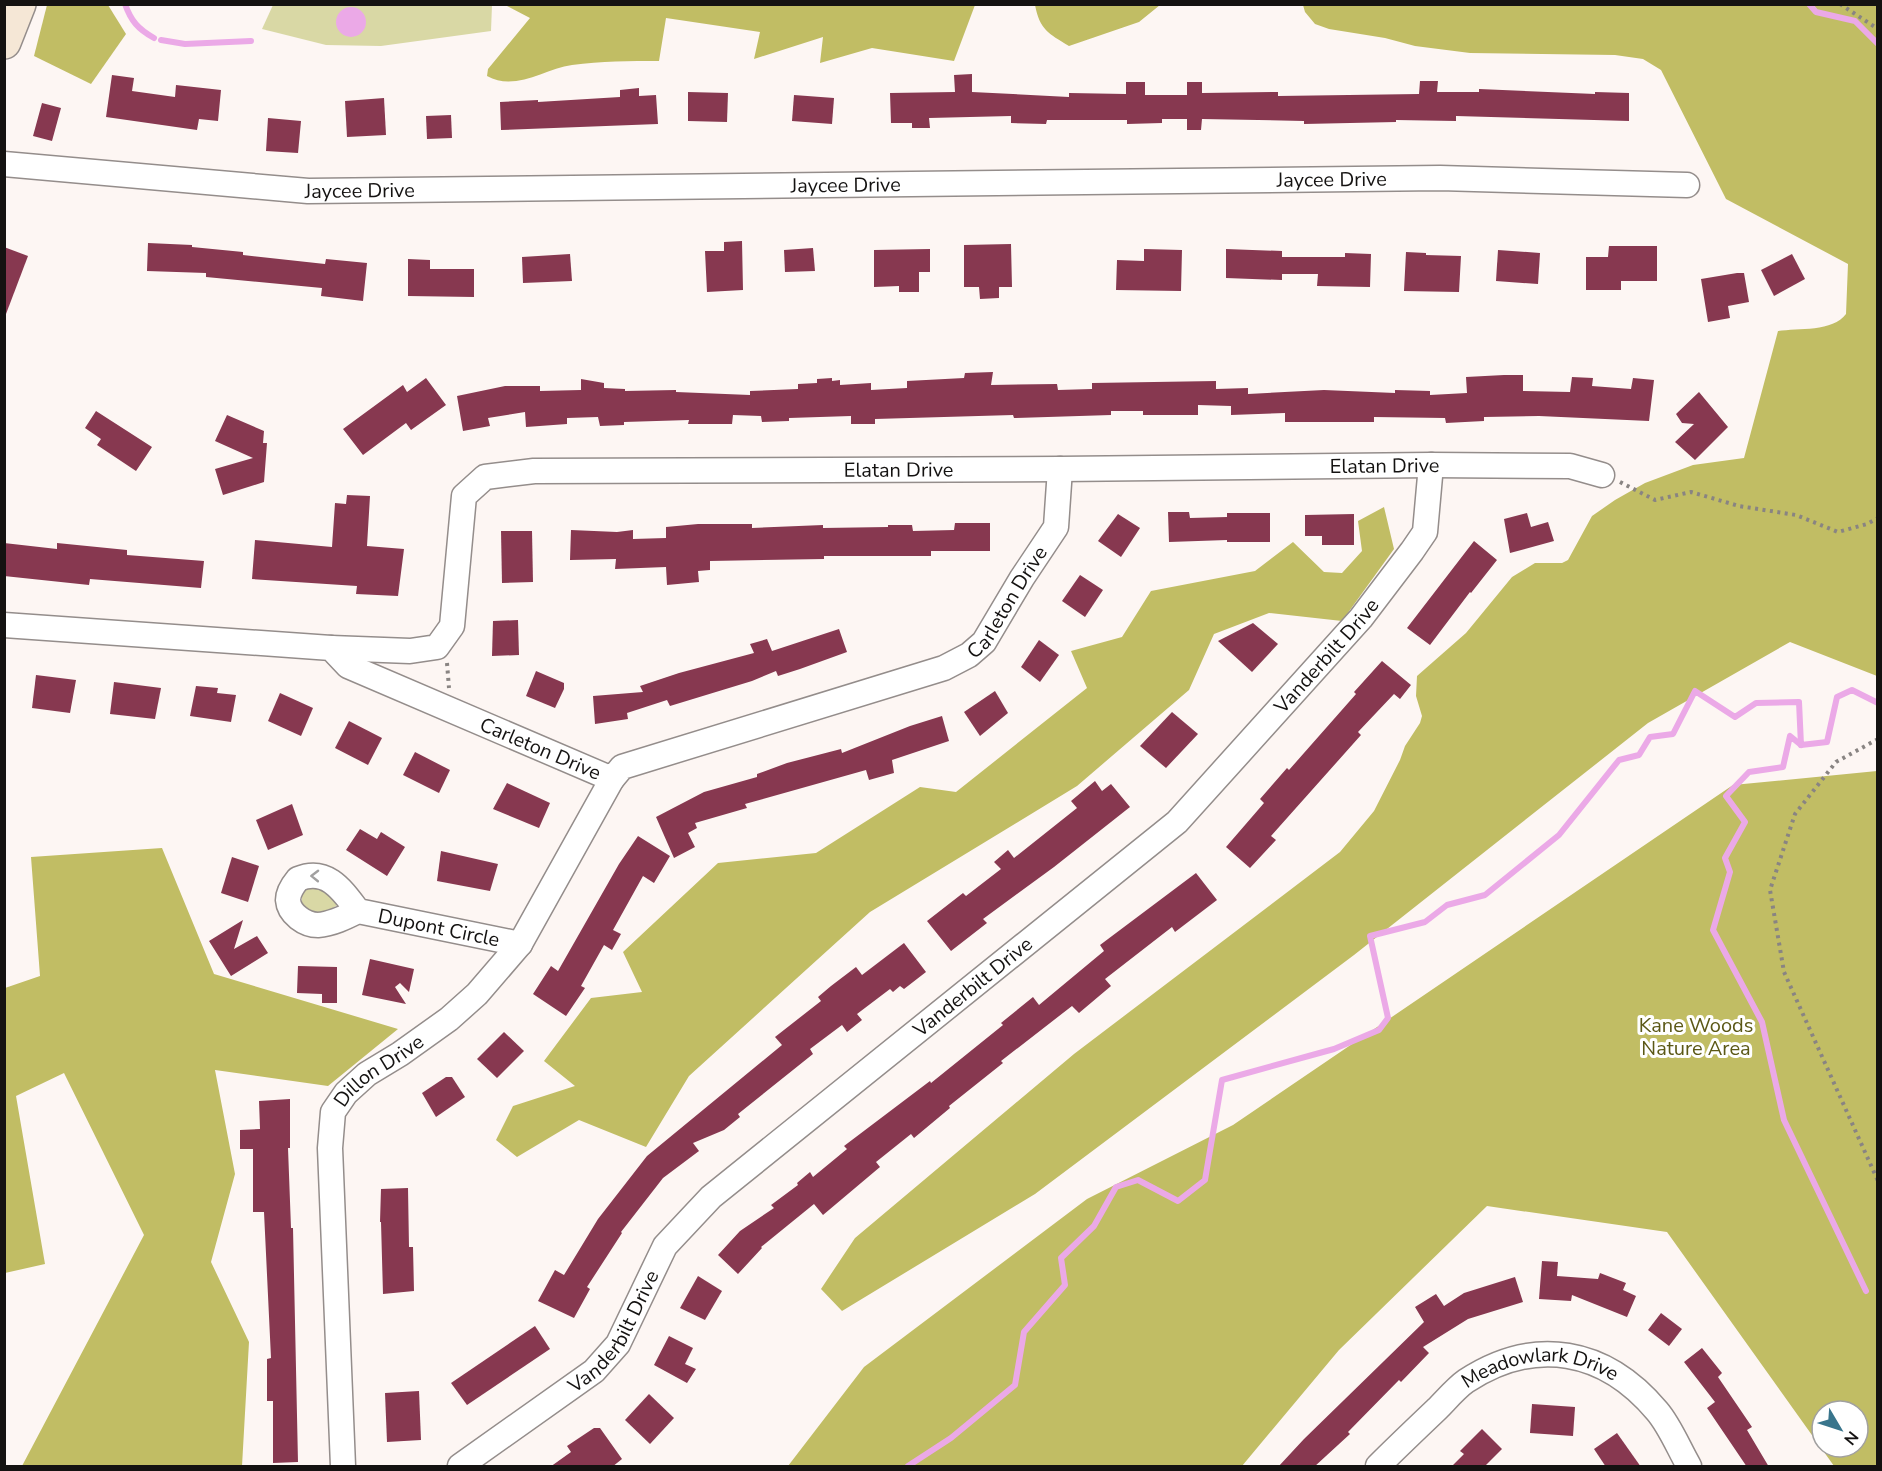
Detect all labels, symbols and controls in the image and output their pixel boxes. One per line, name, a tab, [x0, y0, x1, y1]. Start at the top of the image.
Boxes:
street label: Jaycee Drive	[1276, 165, 1387, 193]
street label: Jaycee Drive	[790, 171, 901, 199]
street label: Jaycee Drive	[304, 176, 415, 205]
street label: Elatan Drive	[1330, 451, 1440, 480]
street label: Elatan Drive	[844, 456, 954, 483]
street label: Carleton Drive	[961, 541, 1053, 665]
street label: Vanderbilt Drive	[1267, 593, 1385, 720]
street label: Carleton Drive	[476, 711, 605, 786]
one-way arrow	[310, 870, 319, 882]
street label: Dupont Circle	[376, 902, 502, 953]
street label: Vanderbilt Drive	[907, 930, 1038, 1043]
park label: Kane Woods Nature Area	[1639, 1012, 1753, 1062]
street label: Dillon Drive	[327, 1028, 429, 1112]
street label: Vanderbilt Drive	[562, 1266, 665, 1399]
street label: Meadowlark Drive	[1456, 1341, 1624, 1394]
north arrow	[1810, 1399, 1870, 1459]
text: N	[1839, 1426, 1863, 1449]

